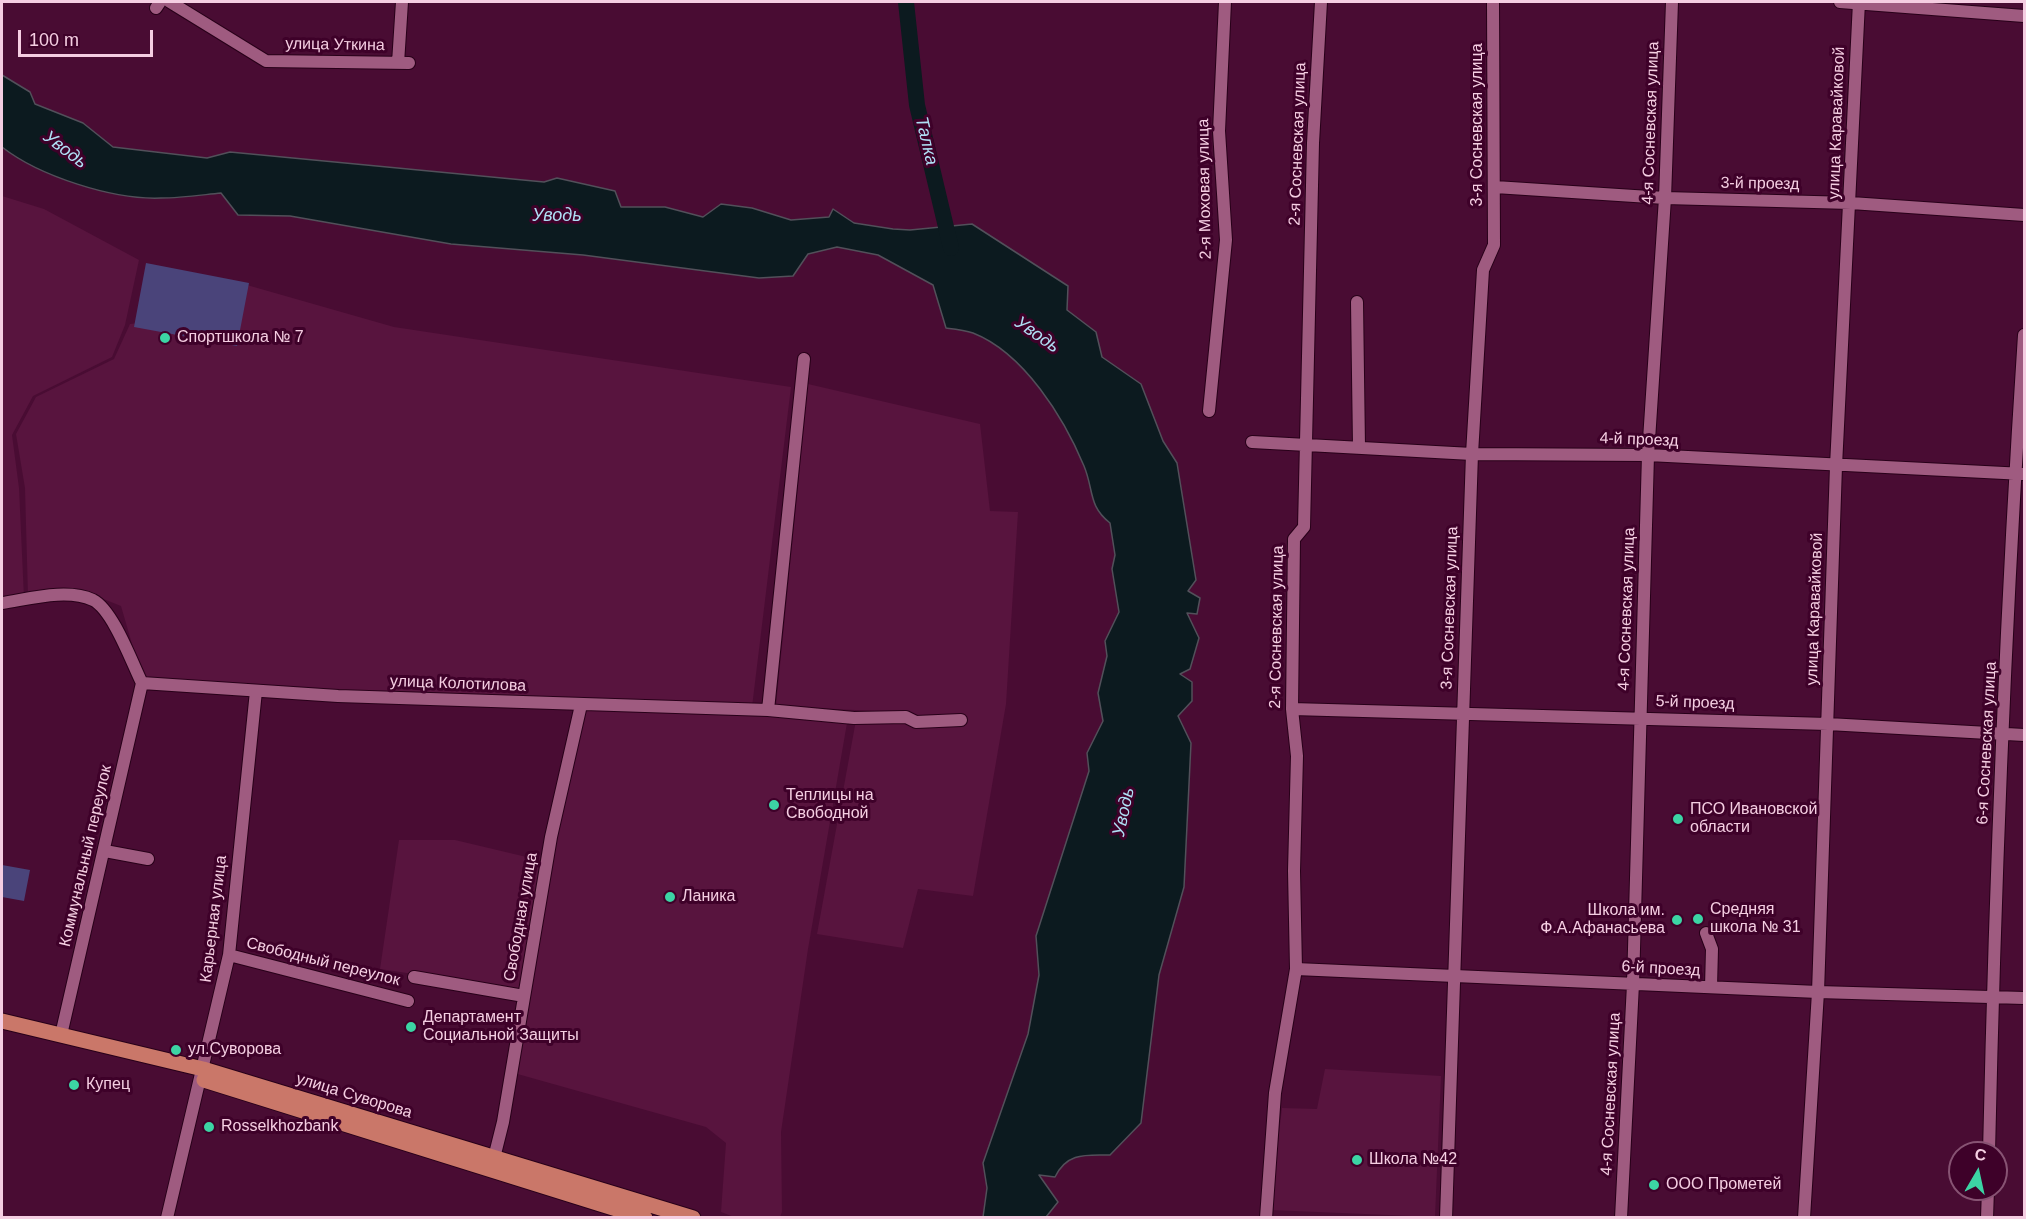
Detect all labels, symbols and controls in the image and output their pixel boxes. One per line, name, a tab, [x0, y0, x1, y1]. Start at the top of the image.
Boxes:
scale bar	[21, 18, 156, 56]
text: 100 m	[29, 30, 79, 50]
street label: улица Уткина	[285, 35, 385, 55]
street label: 4-я Сосневская улица	[1639, 41, 1663, 205]
street label: 3-я Сосневская улица	[1468, 43, 1488, 207]
street label: улица Каравайковой	[1825, 46, 1849, 200]
street label: 2-я Сосневская улица	[1286, 62, 1310, 226]
water label: Талка	[910, 115, 942, 167]
street label: 2-я Моховая улица	[1194, 119, 1216, 259]
water label: Уводь	[39, 126, 91, 174]
street label: 3-й проезд	[1720, 174, 1800, 194]
water label: Уводь	[532, 205, 582, 227]
water label: Уводь	[1011, 312, 1063, 358]
place label: Спортшкола № 7	[177, 328, 304, 348]
marker: Спортшкола № 7	[158, 331, 172, 345]
street label: 4-й проезд	[1599, 429, 1679, 451]
street label: 3-я Сосневская улица	[1438, 526, 1462, 690]
street label: 4-я Сосневская улица	[1615, 527, 1639, 691]
street label: улица Каравайковой	[1803, 532, 1827, 686]
street label: 2-я Сосневская улица	[1266, 545, 1288, 709]
street label: 6-я Сосневская улица	[1973, 661, 2001, 825]
street label: улица Колотилова	[390, 672, 526, 696]
street label: 5-й проезд	[1655, 692, 1735, 714]
street label: Коммунальный переулок	[56, 763, 116, 949]
place label: Теплицы на Свободной	[786, 786, 874, 824]
water label: Уводь	[1108, 786, 1140, 838]
marker: Теплицы на Свободной	[767, 798, 781, 812]
place label: ПСО Ивановской области	[1690, 800, 1817, 838]
marker: ПСО Ивановской области	[1671, 812, 1685, 826]
street label: Свободная улица	[500, 851, 542, 983]
street label: Карьерная улица	[197, 854, 231, 984]
place label: Ланика	[682, 887, 735, 907]
marker: Ланика	[663, 890, 677, 904]
place label: Средняя школа № 31	[1710, 900, 1801, 938]
place label: Школа им. Ф.А.Афанасьева	[1540, 901, 1665, 939]
marker: Средняя школа № 31	[1691, 912, 1705, 926]
marker: Школа им. Ф.А.Афанасьева	[1670, 913, 1684, 927]
street label: Свободный переулок	[244, 934, 402, 990]
street label: 6-й проезд	[1621, 957, 1701, 981]
place label: Департамент Социальной Защиты	[423, 1008, 579, 1046]
street label: 4-я Сосневская улица	[1597, 1012, 1625, 1176]
marker: Департамент Социальной Защиты	[404, 1020, 418, 1034]
place label: ул.Суворова	[188, 1040, 281, 1060]
marker: ул.Суворова	[169, 1043, 183, 1057]
street label: улица Суворова	[294, 1069, 414, 1123]
place label: Купец	[86, 1075, 130, 1095]
marker: Купец	[67, 1078, 81, 1092]
place label: Rosselkhozbank	[221, 1117, 338, 1137]
marker: Rosselkhozbank	[202, 1120, 216, 1134]
north arrow	[1948, 1141, 2008, 1201]
text: С	[1974, 1145, 1988, 1164]
place label: Школа №42	[1369, 1150, 1457, 1170]
marker: Школа №42	[1350, 1153, 1364, 1167]
place label: ООО Прометей	[1666, 1175, 1781, 1195]
marker: ООО Прометей	[1647, 1178, 1661, 1192]

